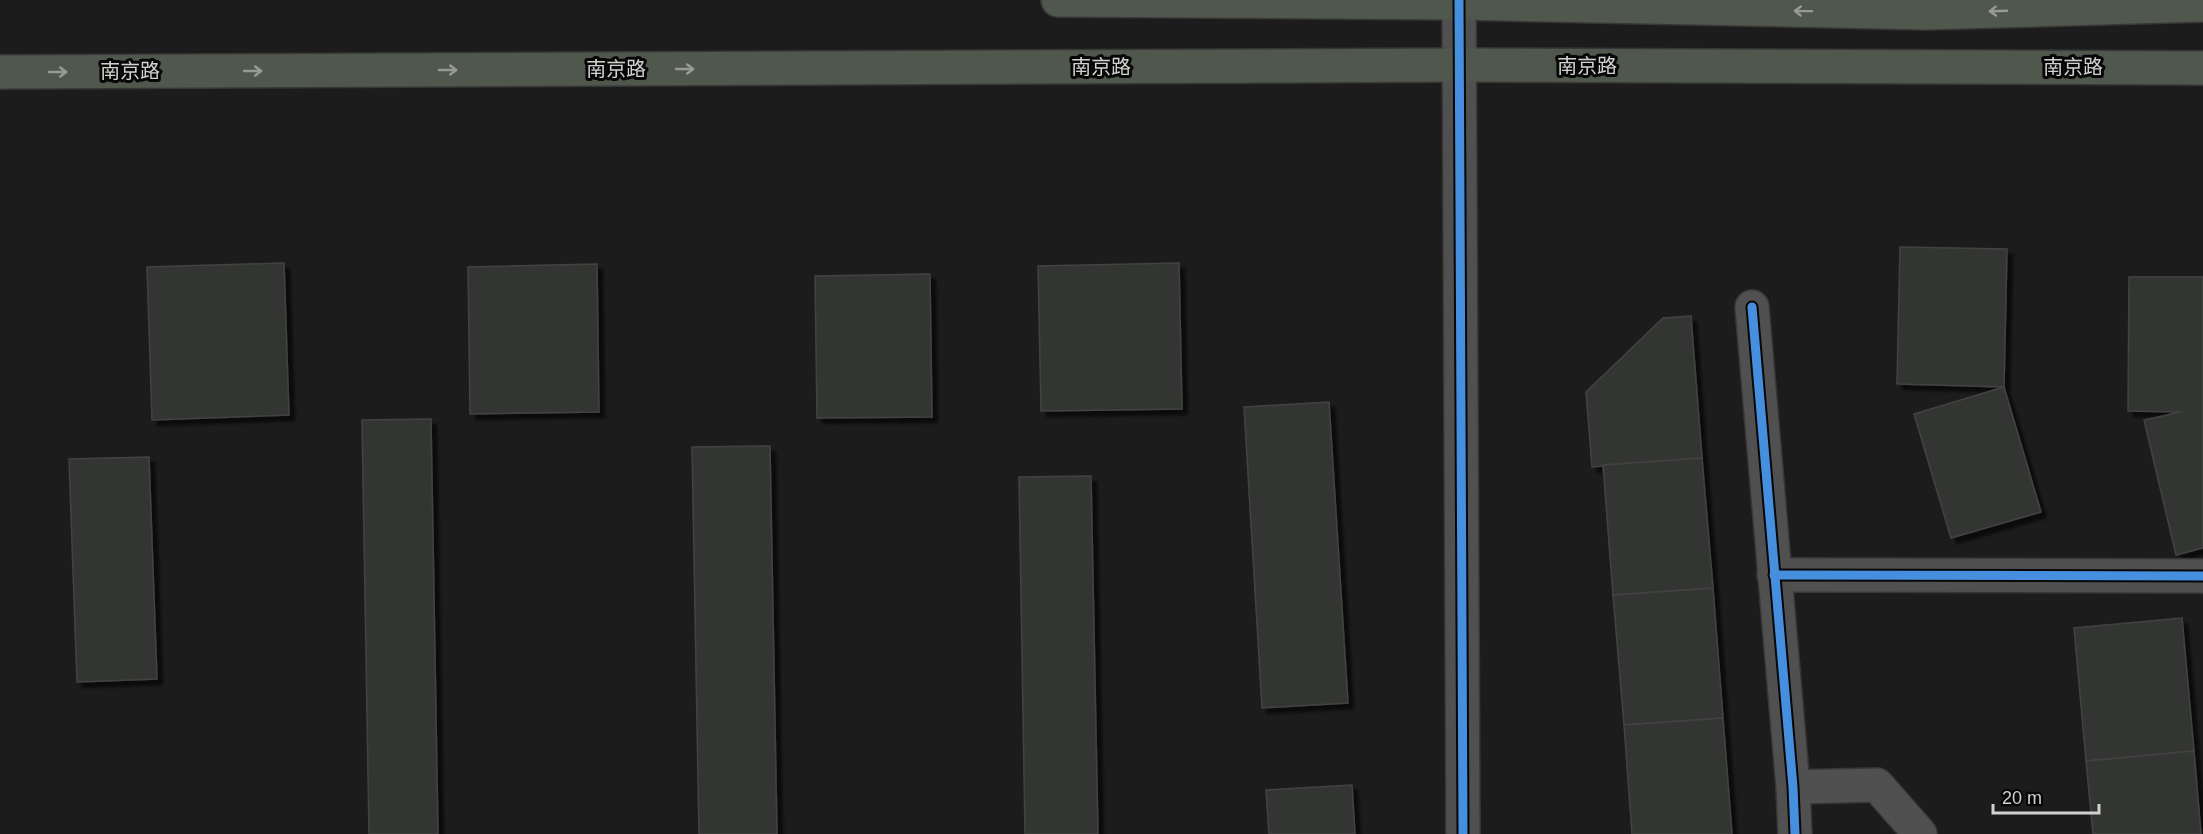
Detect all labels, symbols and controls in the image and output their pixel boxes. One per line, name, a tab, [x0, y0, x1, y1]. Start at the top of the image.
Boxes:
one-way arrow	[1793, 5, 1813, 17]
one-way arrow	[1988, 5, 2008, 17]
street label: 南京路	[1557, 55, 1617, 77]
street label: 南京路	[1071, 56, 1131, 78]
street label: 南京路	[2043, 56, 2103, 78]
street label: 南京路	[586, 58, 646, 80]
street label: 南京路	[100, 60, 160, 82]
one-way arrow	[675, 63, 695, 75]
one-way arrow	[438, 64, 458, 76]
one-way arrow	[243, 65, 263, 77]
one-way arrow	[48, 66, 68, 78]
scale bar	[1993, 777, 2100, 815]
text: 20 m	[2002, 788, 2042, 808]

